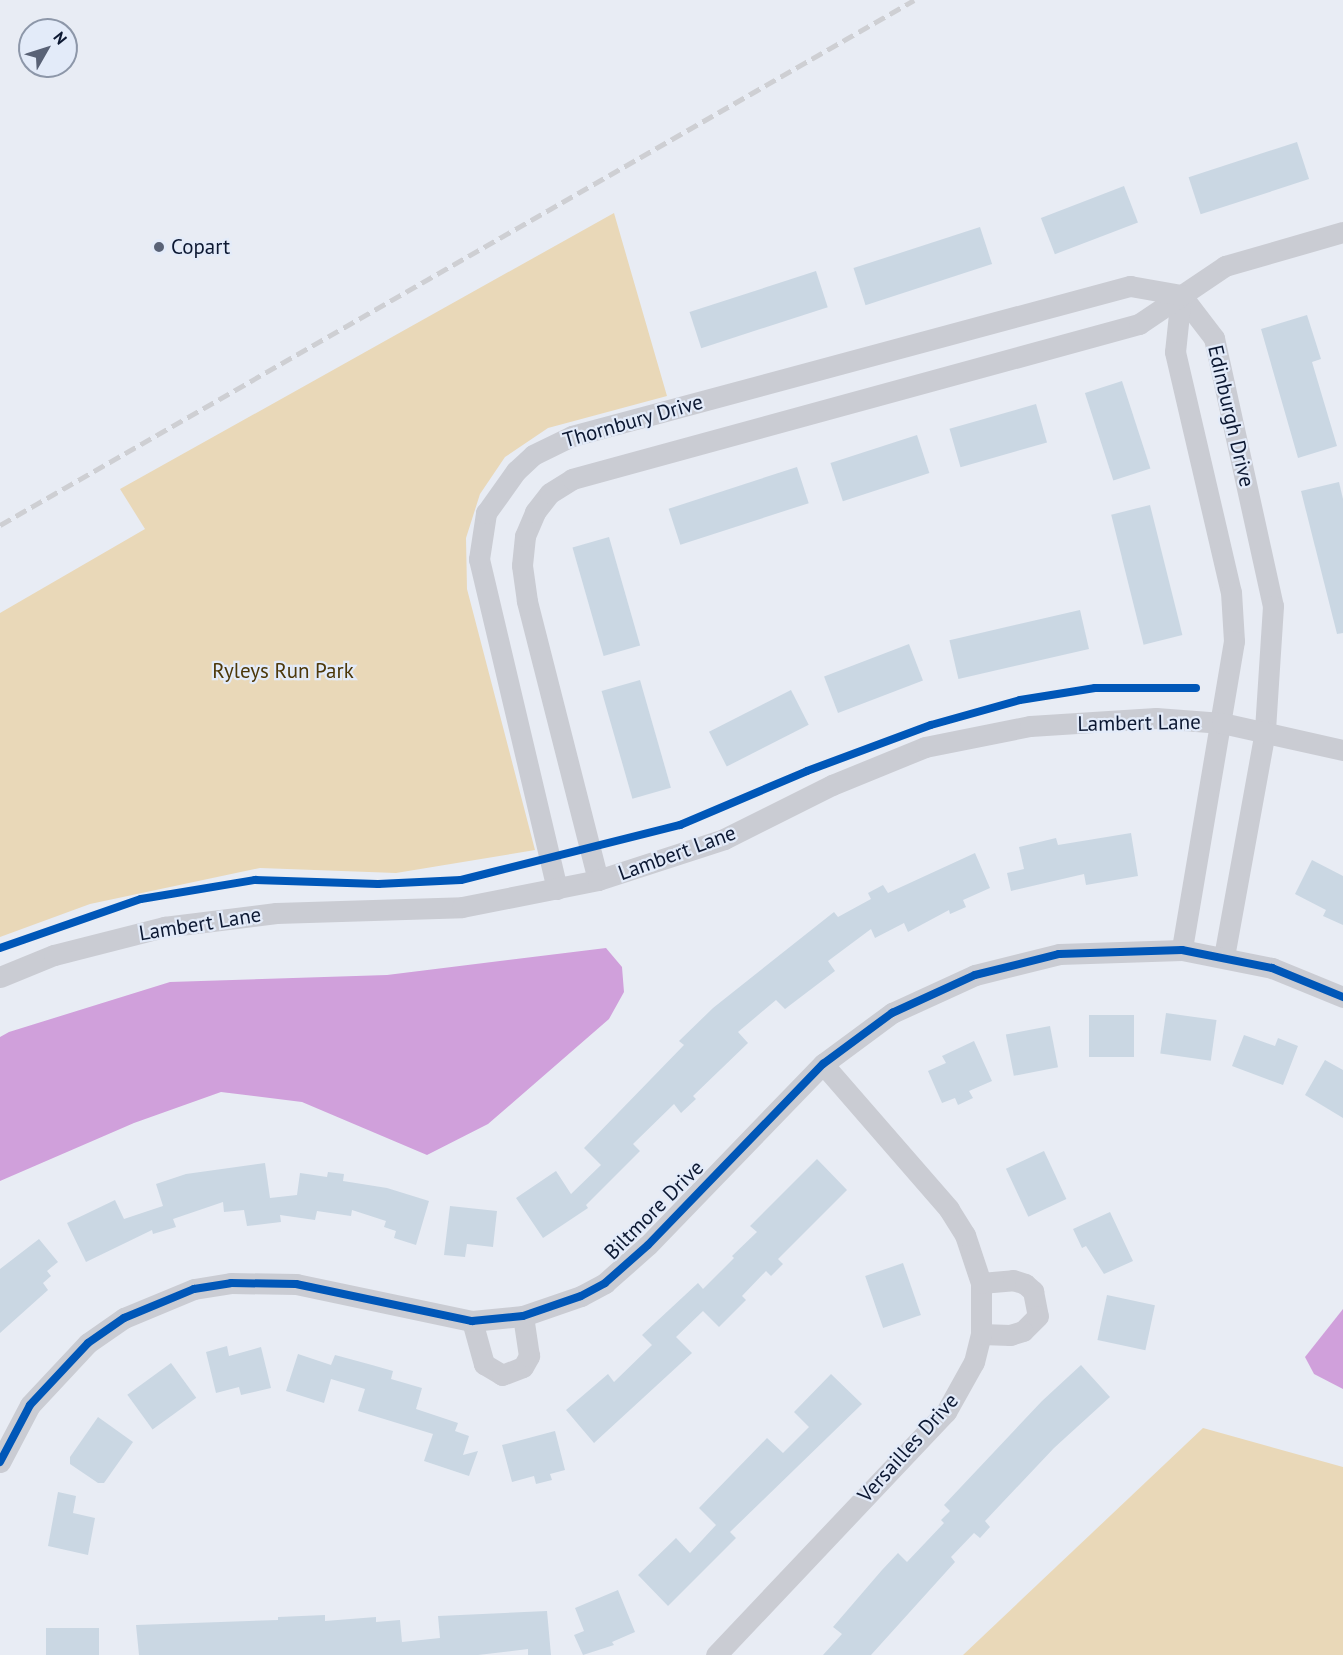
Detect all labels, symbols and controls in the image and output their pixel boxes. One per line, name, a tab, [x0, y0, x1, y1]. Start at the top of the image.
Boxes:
north arrow	[18, 18, 78, 78]
text: N	[49, 28, 72, 48]
place label: Copart	[171, 234, 230, 260]
marker: Copart	[152, 240, 166, 254]
street label: Edinburgh Drive	[1202, 343, 1260, 489]
street label: Thornbury Drive	[560, 389, 706, 453]
park label: Ryleys Run Park	[212, 658, 354, 684]
street label: Lambert Lane	[1077, 709, 1201, 737]
street label: Lambert Lane	[615, 820, 739, 886]
street label: Lambert Lane	[137, 902, 263, 946]
street label: Biltmore Drive	[599, 1155, 709, 1265]
street label: Versailles Drive	[853, 1388, 963, 1508]

